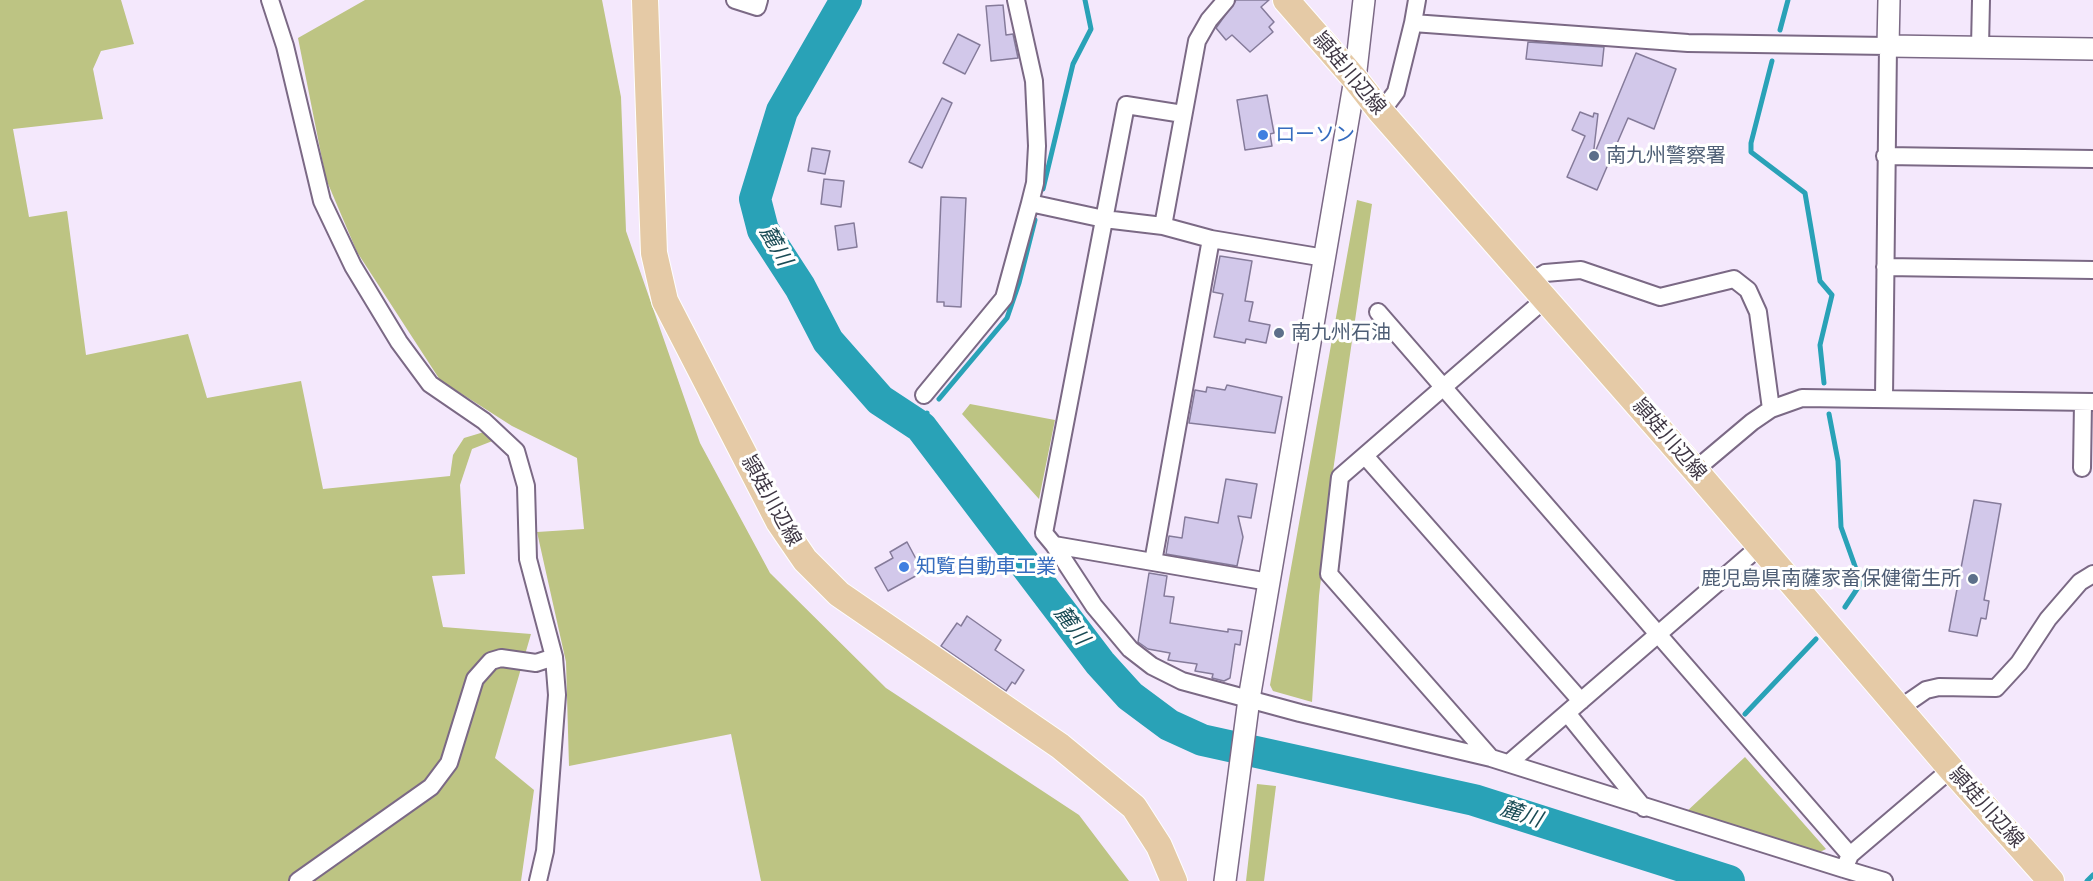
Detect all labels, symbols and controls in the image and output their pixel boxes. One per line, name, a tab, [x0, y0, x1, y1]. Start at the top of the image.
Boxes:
street label: 頴娃川辺線	[1308, 28, 1390, 120]
place label: ローソン	[1275, 123, 1355, 147]
marker: ローソン	[1256, 128, 1270, 142]
place label: 南九州警察署	[1606, 144, 1726, 168]
marker: 南九州警察署	[1587, 149, 1601, 163]
water label: 麓川	[754, 222, 796, 270]
place label: 南九州石油	[1291, 321, 1391, 345]
marker: 南九州石油	[1272, 326, 1286, 340]
street label: 頴娃川辺線	[1627, 394, 1711, 486]
street label: 頴娃川辺線	[736, 451, 806, 551]
place label: 知覧自動車工業	[916, 555, 1056, 579]
marker: 知覧自動車工業	[897, 560, 911, 574]
place label: 鹿児島県南薩家畜保健衛生所	[1701, 567, 1961, 591]
marker: 鹿児島県南薩家畜保健衛生所	[1966, 572, 1980, 586]
water label: 麓川	[1048, 602, 1094, 650]
street label: 頴娃川辺線	[1944, 763, 2028, 853]
water label: 麓川	[1497, 797, 1545, 833]

